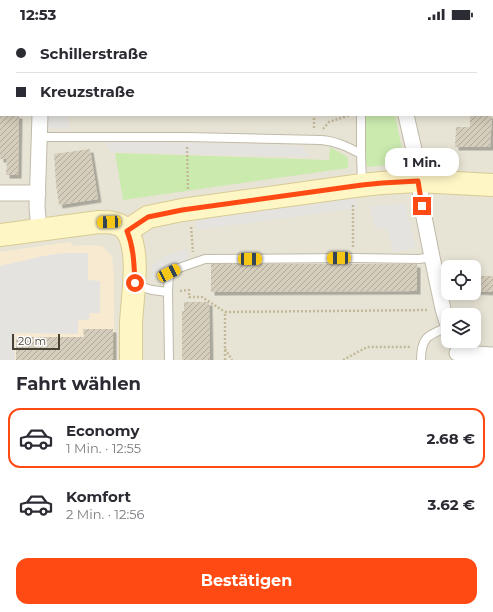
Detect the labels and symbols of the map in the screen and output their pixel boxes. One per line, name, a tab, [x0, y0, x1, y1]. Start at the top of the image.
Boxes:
callout: 1 Min.	[385, 148, 459, 176]
route end	[413, 197, 431, 215]
car	[97, 216, 121, 228]
car	[327, 252, 351, 264]
car	[238, 253, 262, 265]
car	[156, 262, 182, 284]
route start	[126, 274, 144, 292]
scale bar	[12, 332, 60, 351]

